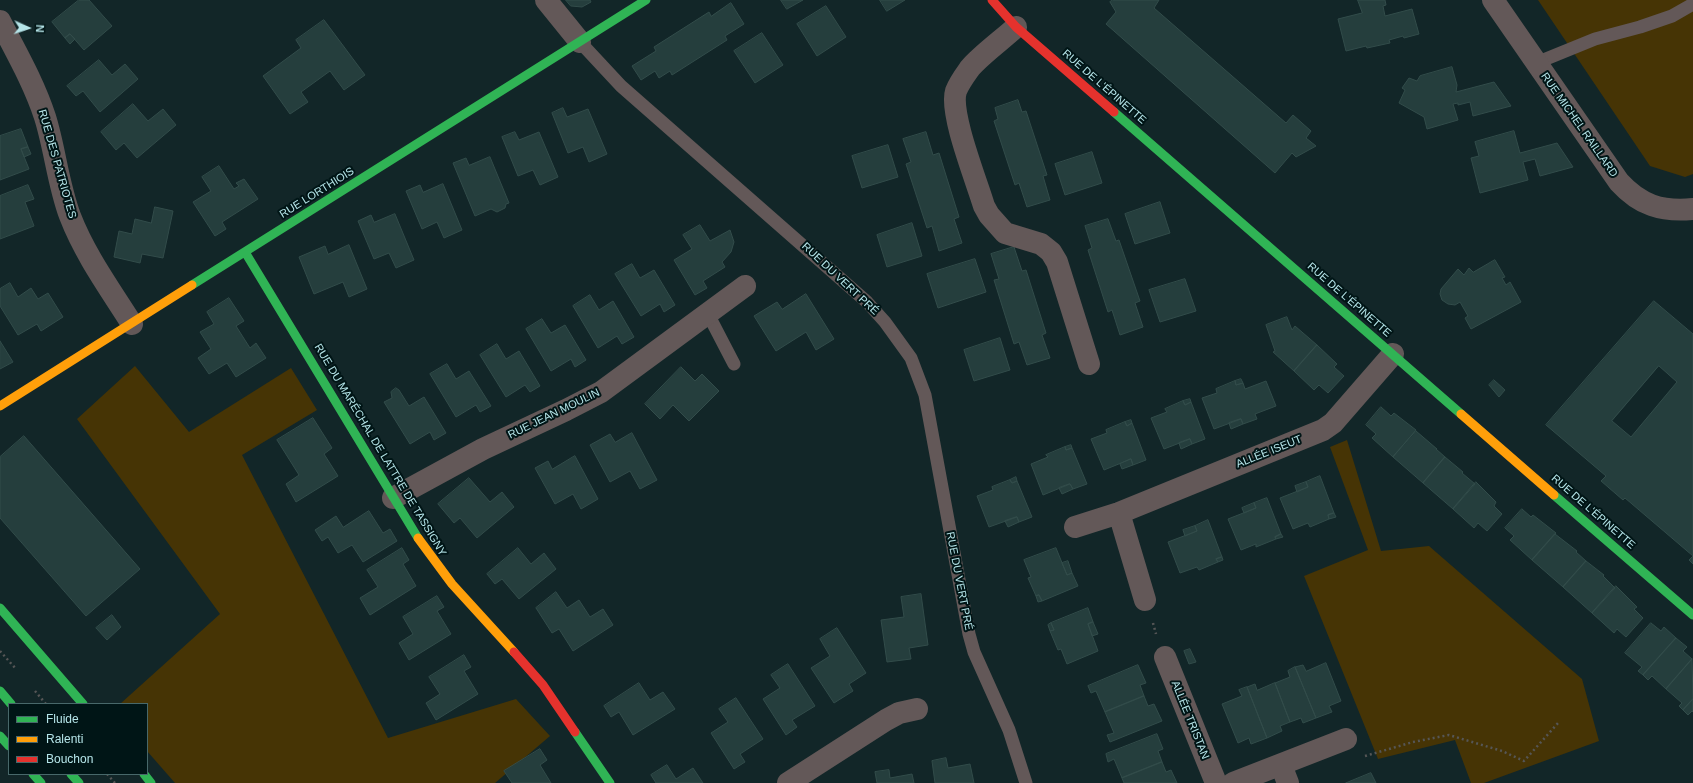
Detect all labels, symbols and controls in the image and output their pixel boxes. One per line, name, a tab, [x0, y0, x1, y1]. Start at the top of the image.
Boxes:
north arrow	[8, 8, 48, 48]
text: N	[34, 24, 46, 33]
street label: RUE DE L'ÉPINETTE	[1059, 47, 1149, 127]
street label: RUE MICHEL RAILLARD	[1538, 70, 1620, 180]
street label: RUE DES PATRIOTES	[35, 108, 79, 220]
street label: RUE LORTHIOIS	[277, 165, 357, 221]
street label: RUE DU VERT PRÉ	[799, 240, 881, 318]
street label: RUE DE L'ÉPINETTE	[1304, 260, 1394, 340]
street label: RUE DU MARÉCHAL DE LATTRE DE TASSIGNY	[311, 341, 449, 559]
street label: RUE JEAN MOULIN	[506, 386, 602, 442]
street label: ALLÉE ISEUT	[1234, 433, 1304, 471]
street label: RUE DE L'ÉPINETTE	[1548, 472, 1638, 552]
street label: RUE DU VERT PRÉ	[943, 531, 975, 631]
street label: ALLÉE TRISTAN	[1168, 679, 1212, 761]
legend	[8, 703, 148, 775]
text: Fluide	[46, 712, 79, 726]
text: Ralenti	[46, 732, 83, 746]
text: Bouchon	[46, 752, 93, 766]

